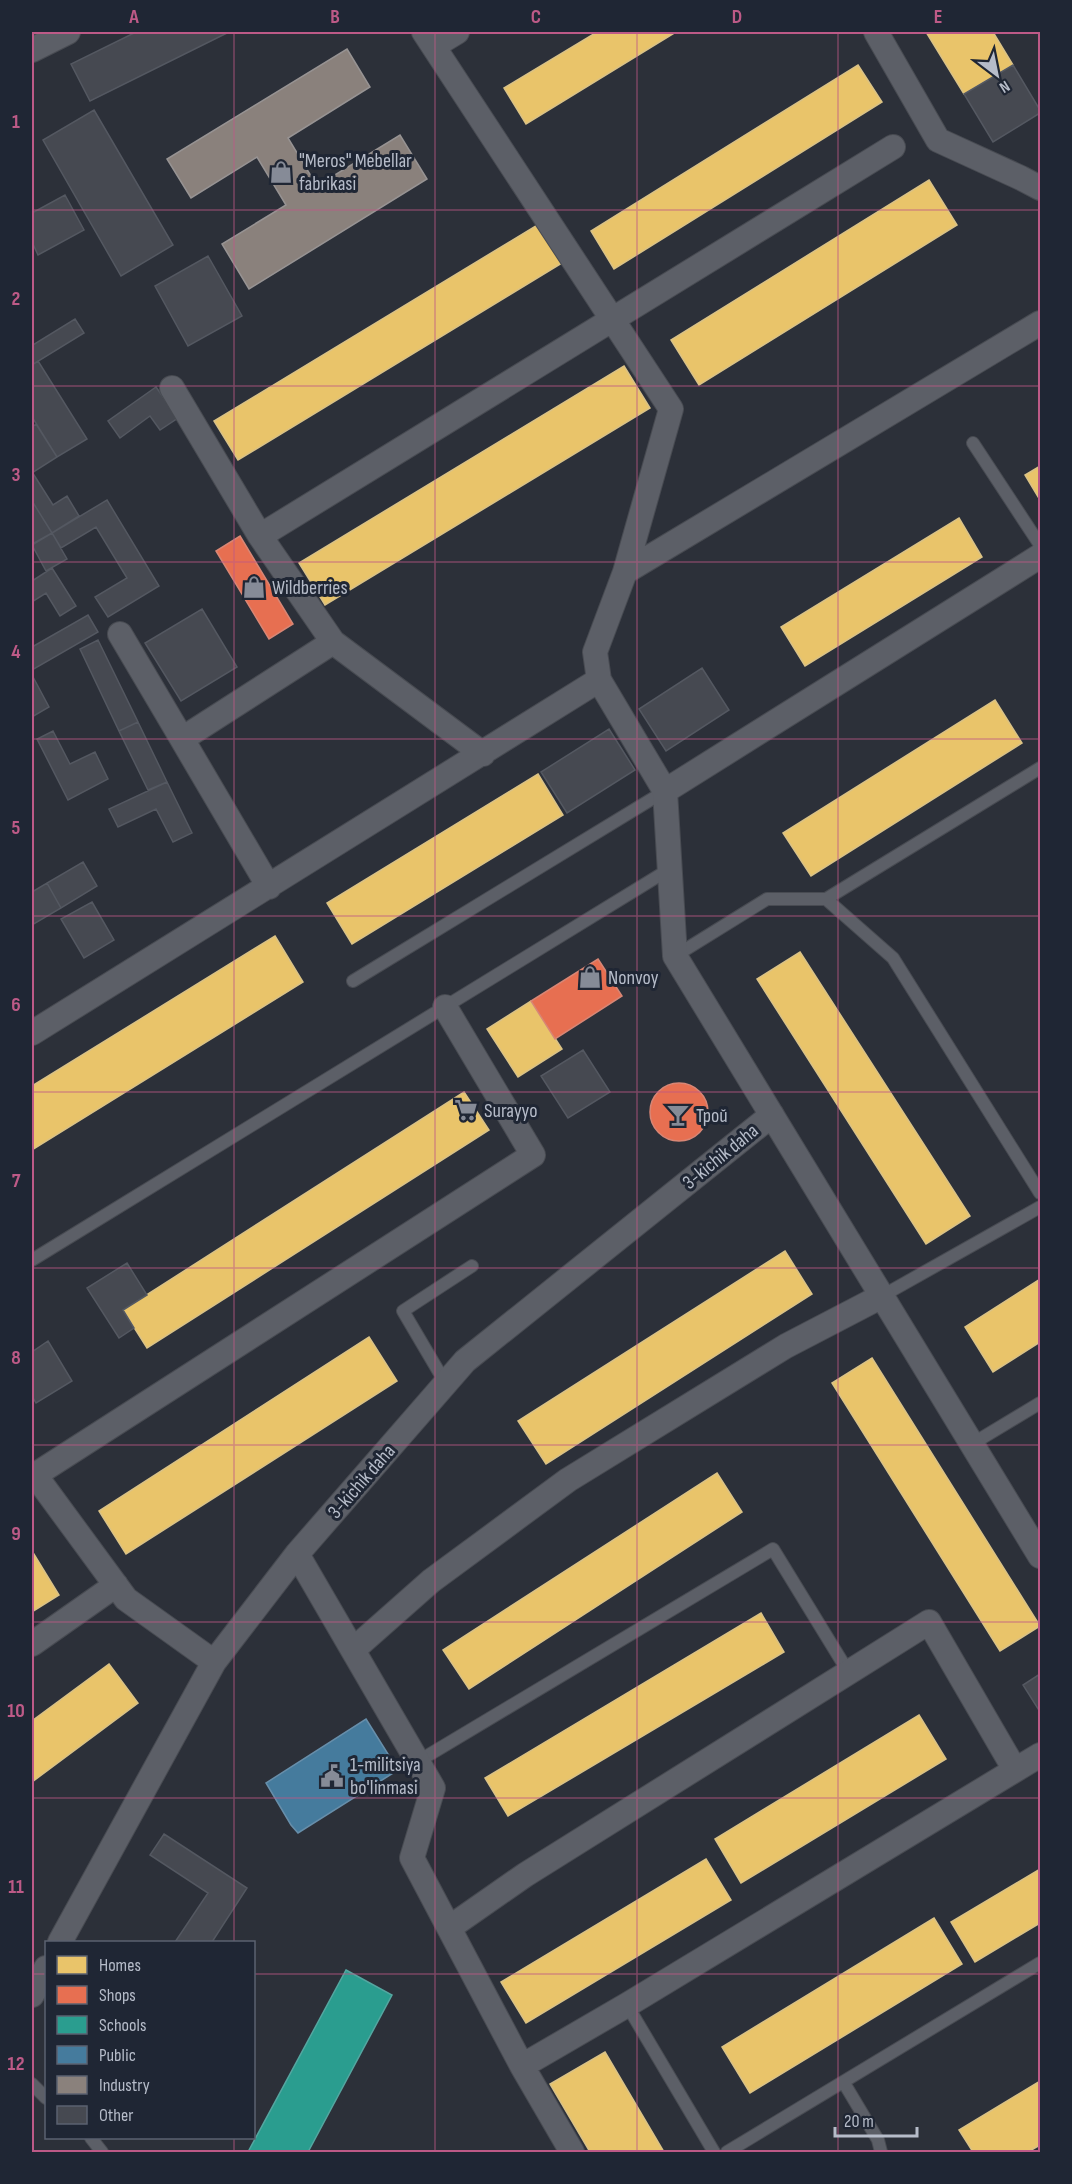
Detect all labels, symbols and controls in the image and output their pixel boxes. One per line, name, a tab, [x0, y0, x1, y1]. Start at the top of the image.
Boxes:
text: A	[128, 5, 139, 29]
text: B	[330, 5, 340, 29]
text: C	[531, 5, 541, 29]
text: D	[732, 5, 742, 29]
text: E	[934, 5, 942, 29]
north arrow	[967, 45, 1027, 105]
text: N	[995, 76, 1013, 97]
text: 1	[12, 110, 20, 134]
place label: "Meros" Mebellar fabrikasi	[299, 149, 412, 196]
shop icon: "Meros" Mebellar fabrikasi	[268, 159, 294, 185]
text: 2	[12, 287, 20, 311]
text: 3	[12, 463, 21, 487]
shop icon: Wildberries	[241, 574, 267, 600]
place label: Wildberries	[272, 576, 348, 600]
text: 4	[11, 640, 21, 664]
text: 5	[12, 816, 21, 840]
shop icon: Nonvoy	[577, 964, 603, 990]
place label: Nonvoy	[608, 966, 659, 990]
text: 6	[11, 993, 21, 1017]
supermarket icon: Surayyo	[453, 1097, 479, 1123]
place label: Surayyo	[484, 1099, 537, 1123]
bar icon: Трой	[665, 1102, 691, 1128]
place label: Трой	[696, 1104, 728, 1128]
street label: 3-kichik daha	[678, 1119, 763, 1195]
text: 7	[12, 1169, 21, 1193]
text: 8	[11, 1346, 21, 1370]
street label: 3-kichik daha	[323, 1440, 400, 1524]
text: 9	[11, 1522, 21, 1546]
text: 10	[7, 1699, 25, 1723]
place label: 1-militsiya bo'linmasi	[350, 1753, 421, 1800]
public building icon: 1-militsiya bo'linmasi	[319, 1763, 345, 1789]
text: 11	[8, 1875, 24, 1899]
legend	[45, 1941, 255, 2139]
text: Homes	[99, 1955, 141, 1976]
text: Shops	[99, 1985, 136, 2006]
text: Schools	[99, 2015, 146, 2036]
text: Public	[99, 2045, 136, 2066]
text: 12	[8, 2052, 24, 2076]
text: Industry	[99, 2075, 150, 2096]
scale bar	[835, 2100, 918, 2138]
text: Other	[99, 2105, 133, 2126]
text: 20 m	[844, 2111, 874, 2132]

